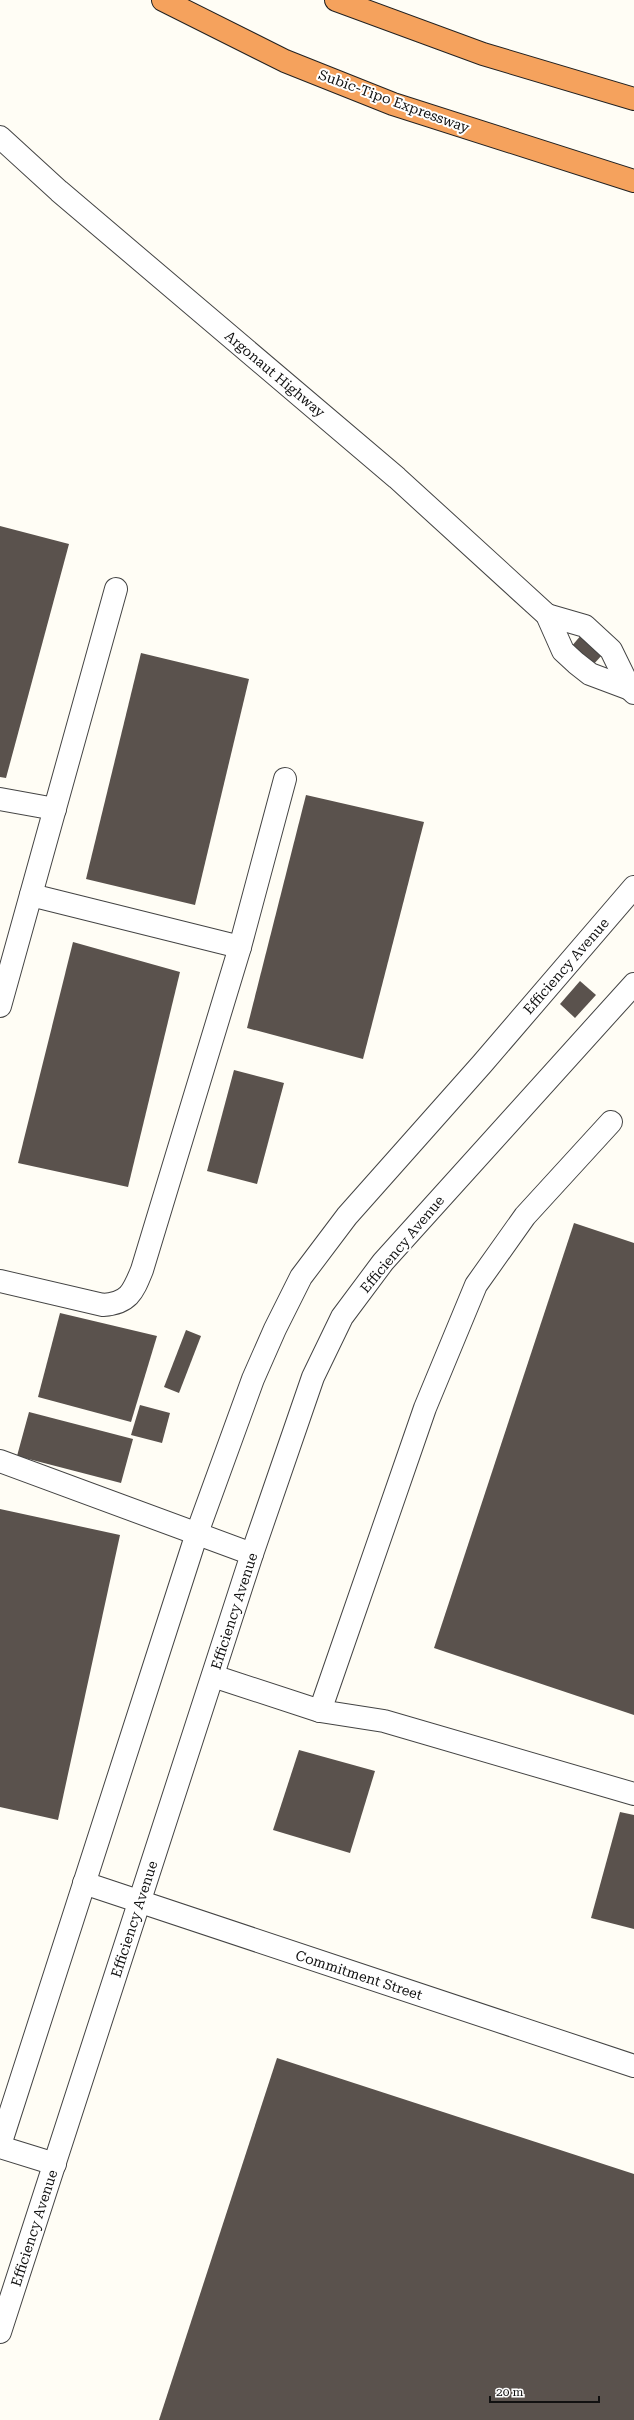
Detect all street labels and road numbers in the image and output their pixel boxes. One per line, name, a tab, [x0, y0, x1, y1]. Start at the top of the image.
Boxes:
street label: Subic-Tipo Expressway	[317, 66, 472, 136]
street label: Argonaut Highway	[222, 328, 329, 421]
street label: Efficiency Avenue	[520, 915, 612, 1017]
street label: Efficiency Avenue	[357, 1192, 447, 1296]
street label: Efficiency Avenue	[208, 1550, 261, 1671]
street label: Efficiency Avenue	[108, 1858, 161, 1979]
street label: Commitment Street	[294, 1947, 424, 2003]
street label: Efficiency Avenue	[8, 2167, 61, 2288]

